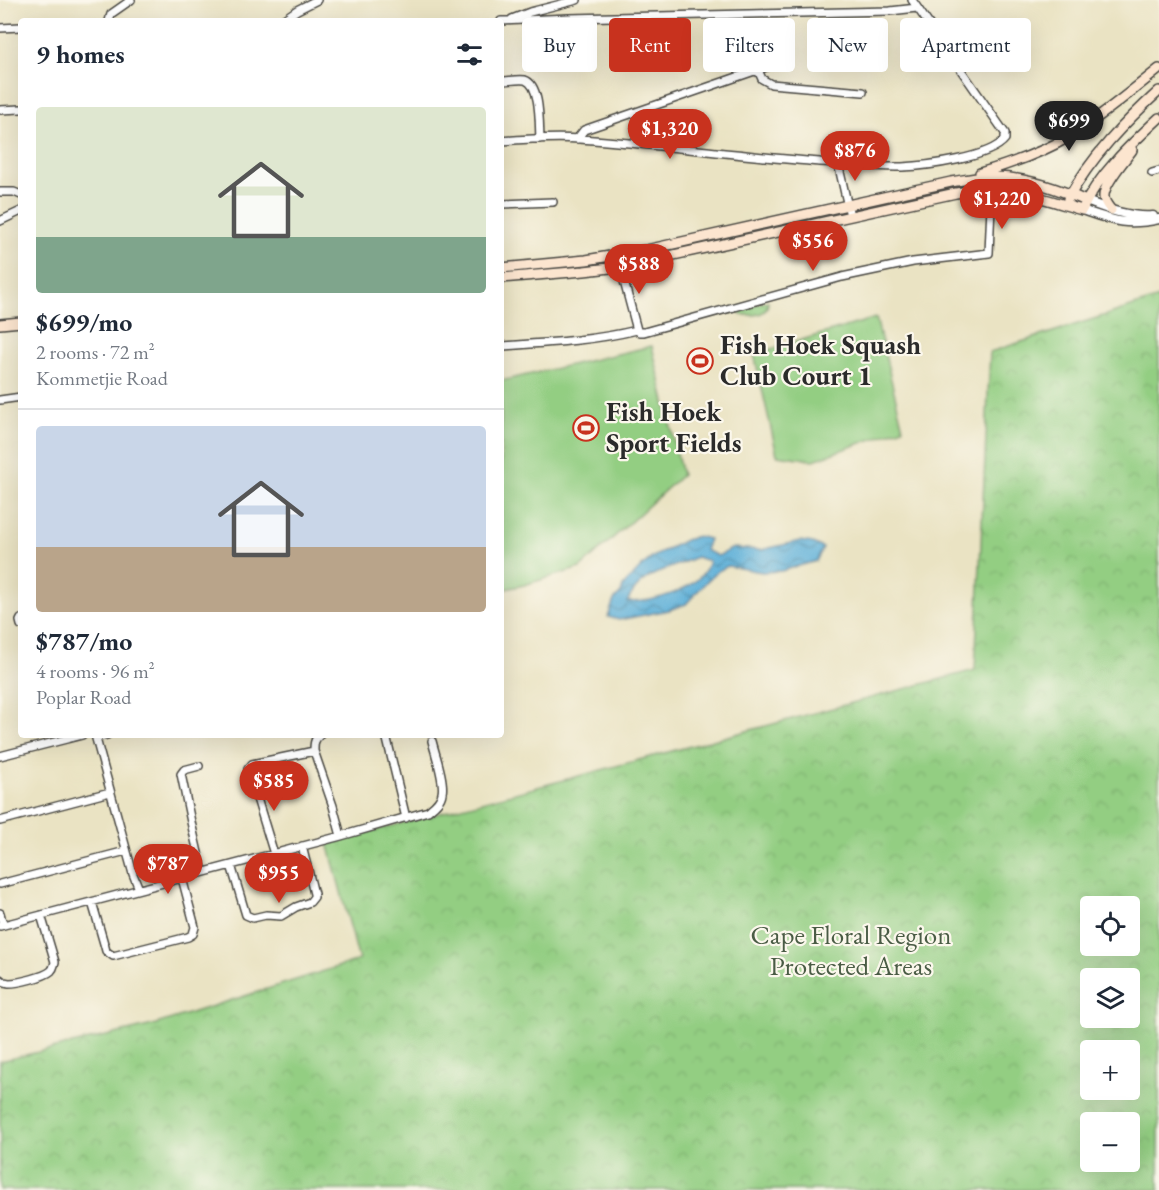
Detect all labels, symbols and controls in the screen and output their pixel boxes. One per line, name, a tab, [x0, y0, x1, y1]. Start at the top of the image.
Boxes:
chip: Buy	[522, 18, 597, 72]
chip: Rent	[609, 18, 691, 72]
chip: Filters	[703, 18, 795, 72]
chip: New	[807, 18, 888, 72]
chip: Apartment	[900, 18, 1031, 72]
text: 9 homes	[36, 37, 125, 71]
icon: filters	[453, 38, 486, 71]
pin: $699	[1033, 101, 1105, 152]
text: $699	[1049, 107, 1089, 133]
pin: $1,320	[621, 109, 719, 160]
text: $1,320	[642, 115, 698, 141]
pin: $876	[819, 131, 891, 182]
text: $876	[835, 137, 875, 163]
icon: home	[207, 146, 315, 254]
pin: $1,220	[953, 179, 1051, 230]
text: $1,220	[974, 185, 1030, 211]
pin: $556	[777, 221, 849, 272]
text: $556	[793, 227, 833, 253]
pin: $588	[603, 244, 675, 295]
text: $588	[619, 250, 659, 276]
text: $699/mo	[36, 305, 132, 339]
place label: Fish Hoek Squash Club Court 1	[720, 327, 921, 393]
text: 2 rooms · 72 m²	[36, 339, 155, 365]
sports icon: Fish Hoek Squash Club Court 1	[685, 346, 715, 376]
text: Kommetjie Road	[36, 365, 168, 391]
place label: Fish Hoek Sport Fields	[606, 394, 741, 460]
sports icon: Fish Hoek Sport Fields	[571, 413, 601, 443]
icon: home	[207, 465, 315, 573]
text: $787/mo	[36, 624, 132, 658]
text: 4 rooms · 96 m²	[36, 658, 155, 684]
text: Poplar Road	[36, 684, 131, 710]
pin: $585	[238, 761, 310, 812]
text: $585	[254, 767, 294, 793]
pin: $787	[132, 844, 204, 895]
text: $787	[148, 850, 188, 876]
pin: $955	[243, 853, 315, 904]
text: $955	[259, 859, 299, 885]
map controls	[1080, 896, 1140, 1172]
button: locate	[1080, 896, 1140, 956]
park label: Cape Floral Region Protected Areas	[751, 917, 952, 983]
button: layers	[1080, 968, 1140, 1028]
button: +	[1080, 1040, 1140, 1100]
button: −	[1080, 1112, 1140, 1172]

